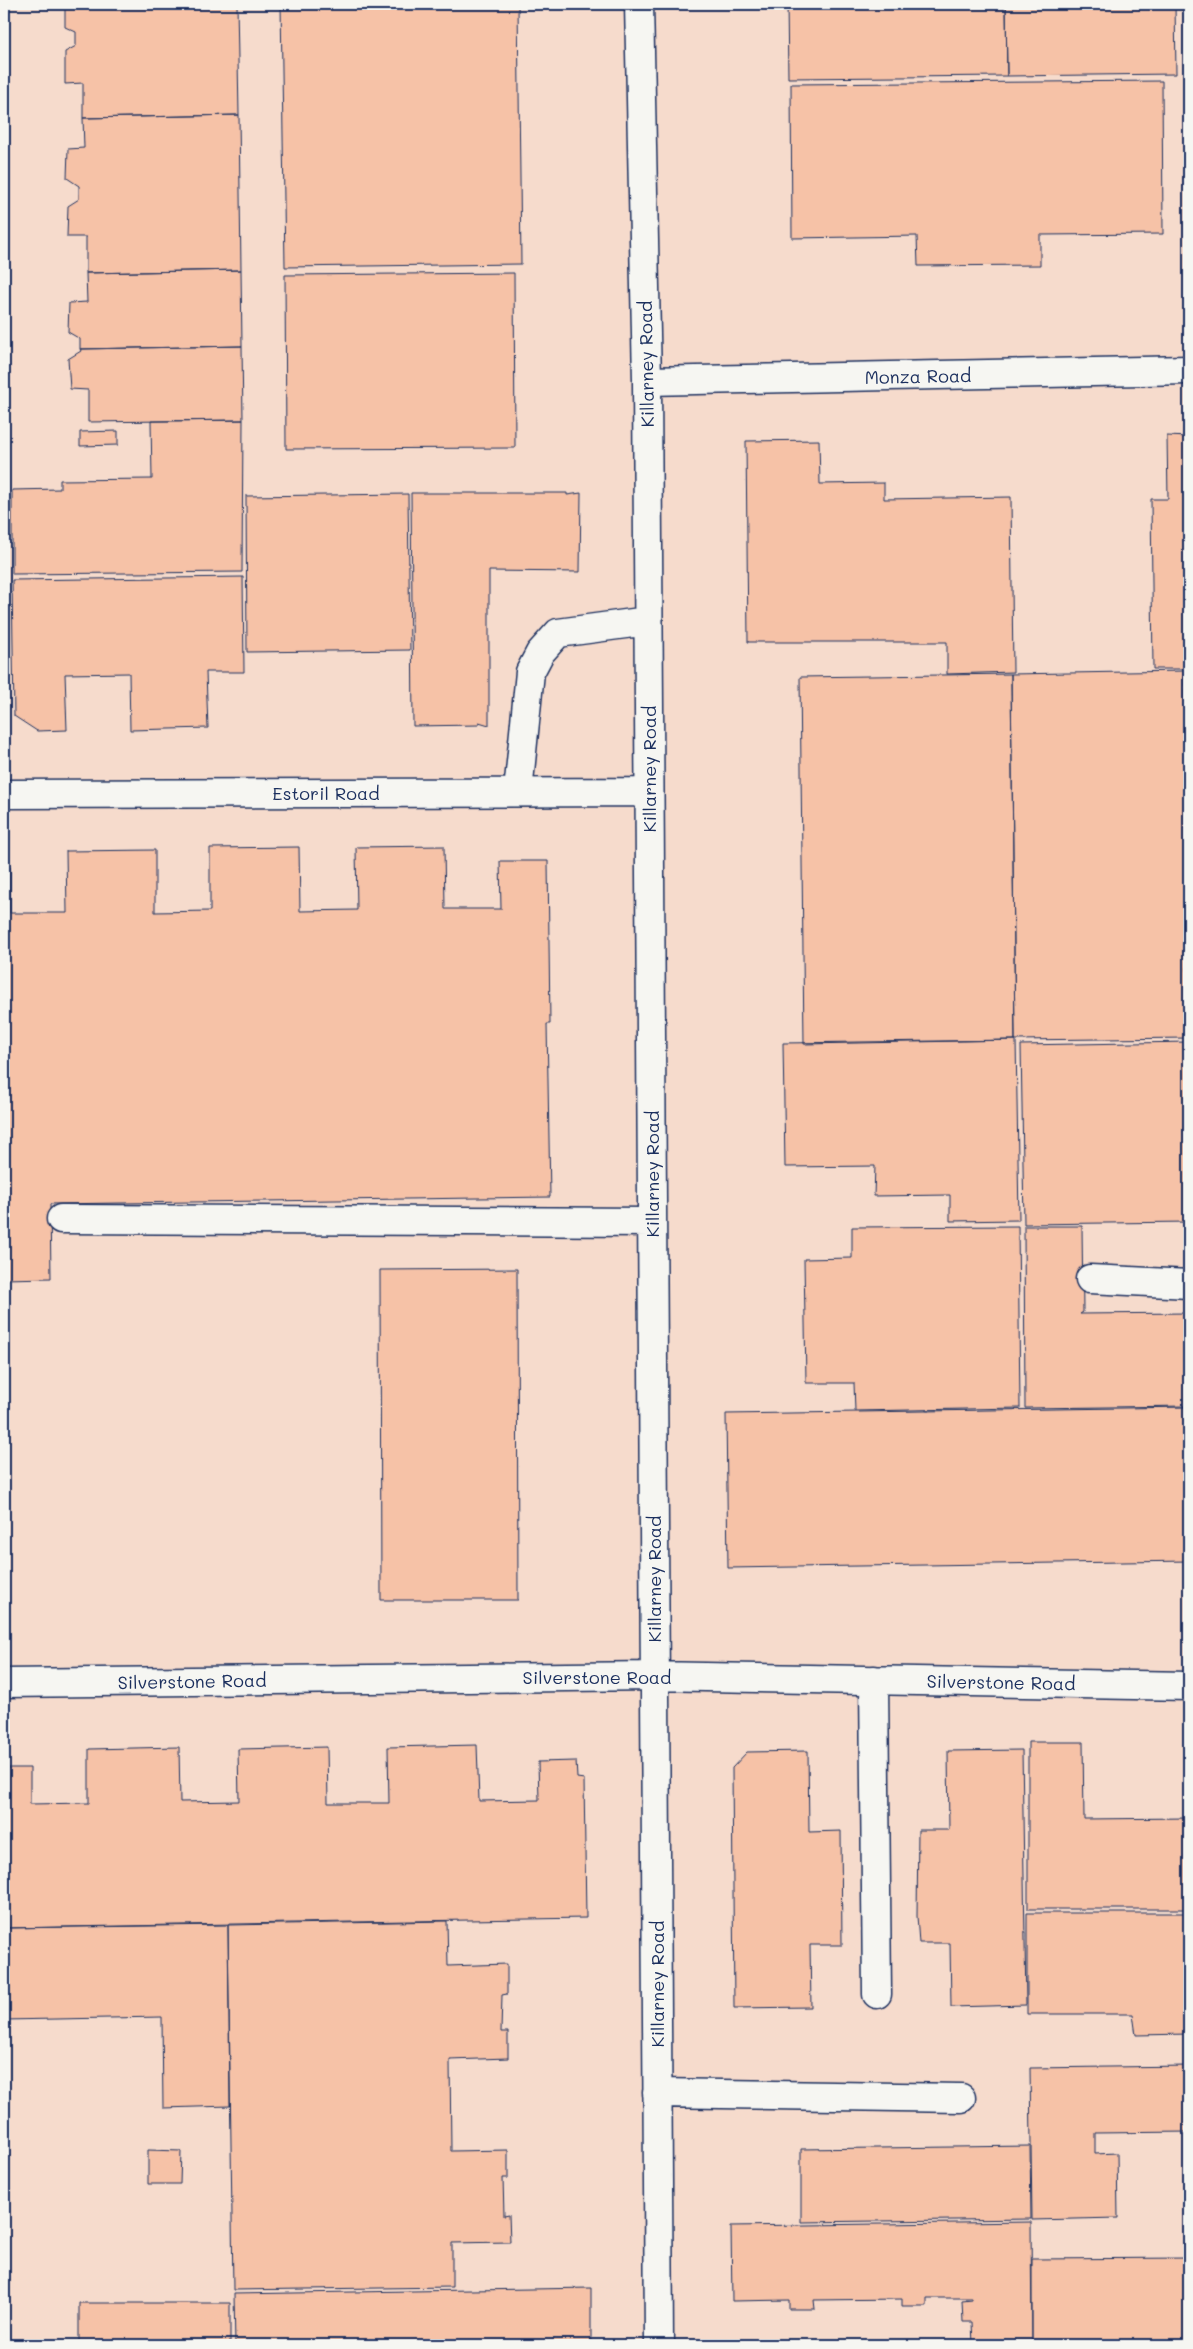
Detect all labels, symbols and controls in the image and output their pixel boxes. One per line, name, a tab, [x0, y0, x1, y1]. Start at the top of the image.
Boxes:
street label: Killarney Road	[633, 300, 659, 428]
street label: Monza Road	[864, 363, 972, 389]
street label: Killarney Road	[637, 706, 661, 832]
street label: Estoril Road	[272, 781, 380, 805]
street label: Killarney Road	[640, 1111, 664, 1237]
street label: Killarney Road	[642, 1516, 666, 1642]
street label: Silverstone Road	[523, 1665, 671, 1689]
street label: Silverstone Road	[117, 1668, 267, 1694]
street label: Silverstone Road	[926, 1669, 1076, 1695]
street label: Killarney Road	[645, 1921, 669, 2047]

